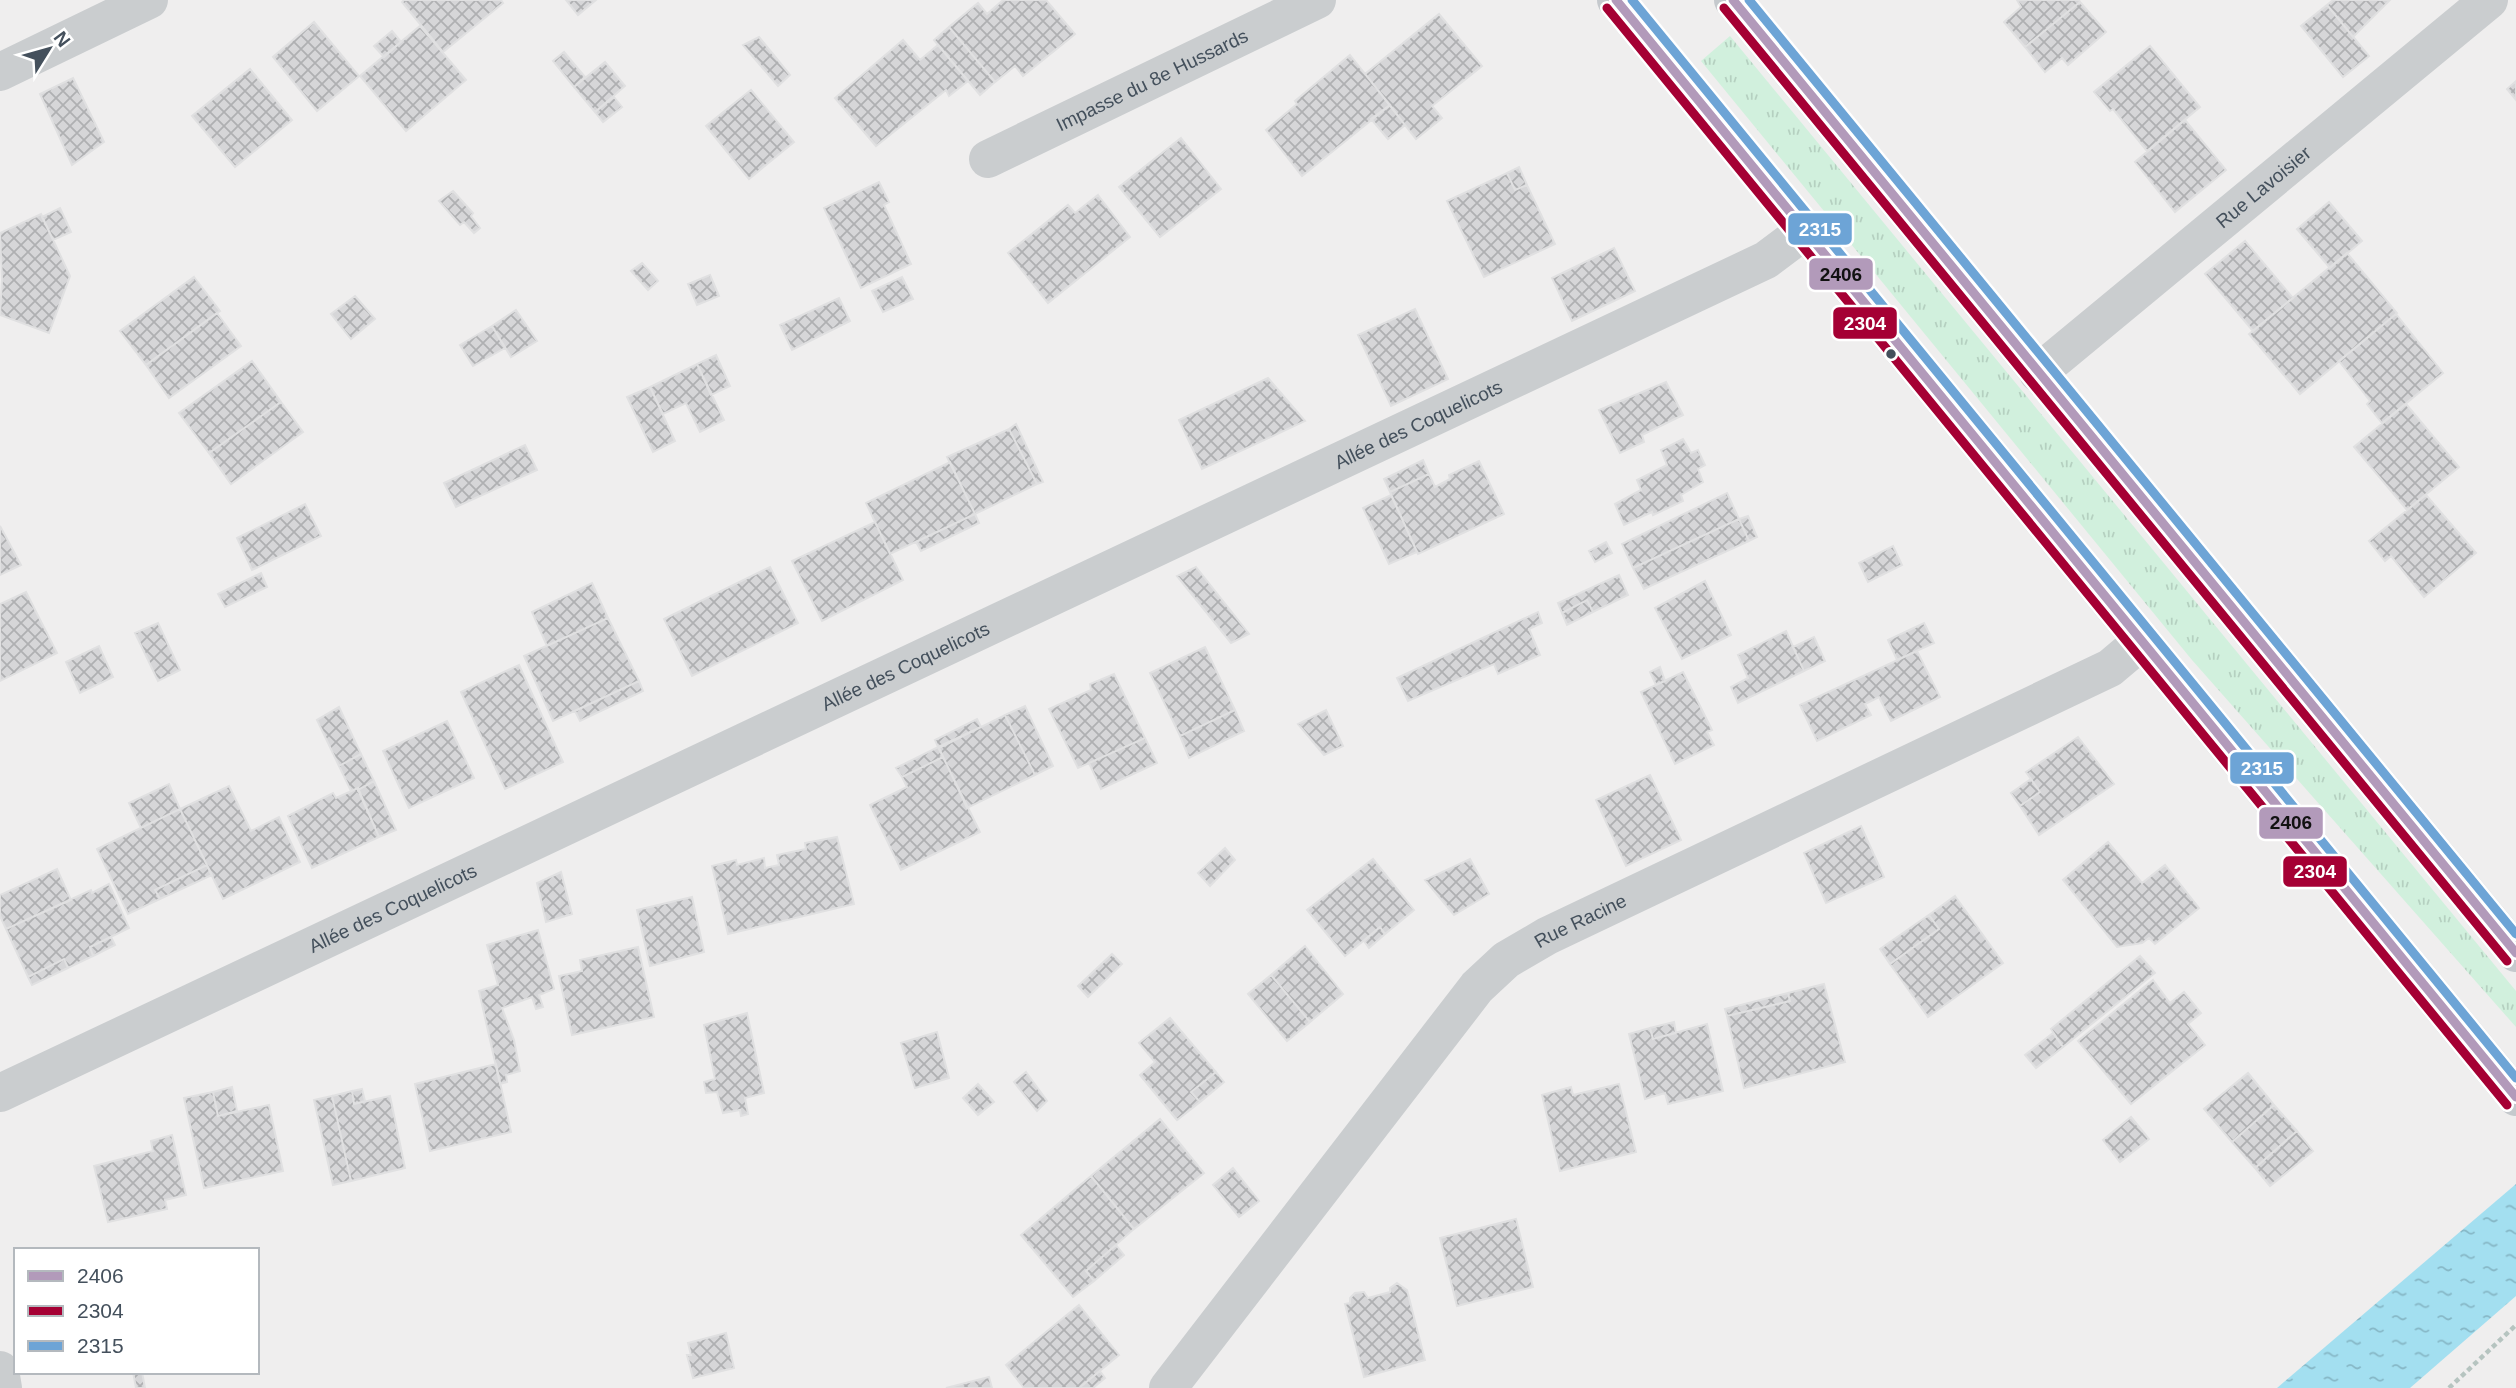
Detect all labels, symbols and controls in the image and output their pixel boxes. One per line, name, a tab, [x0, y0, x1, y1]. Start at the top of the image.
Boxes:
north arrow	[14, 14, 84, 84]
street label: Impasse du 8e Hussards	[1053, 25, 1251, 135]
text: N	[50, 27, 75, 51]
street label: Rue Lavoisier	[2212, 142, 2315, 232]
line badge: 2315	[1787, 212, 1853, 246]
text: 2315	[1799, 219, 1842, 240]
line badge: 2406	[1808, 257, 1874, 291]
text: 2406	[1820, 264, 1862, 285]
line badge: 2304	[1832, 306, 1898, 340]
text: 2304	[1844, 313, 1887, 334]
unlabelled marker	[1884, 347, 1898, 361]
street label: Allée des Coquelicots	[1331, 376, 1506, 473]
street label: Allée des Coquelicots	[818, 618, 993, 715]
line badge: 2315	[2229, 751, 2295, 785]
text: 2315	[2241, 758, 2284, 779]
line badge: 2406	[2258, 806, 2324, 840]
text: 2406	[2270, 812, 2312, 833]
line badge: 2304	[2282, 855, 2348, 888]
street label: Allée des Coquelicots	[306, 860, 480, 957]
text: 2304	[2294, 861, 2337, 882]
street label: Rue Racine	[1531, 890, 1630, 952]
legend	[14, 1248, 259, 1374]
text: 2406	[77, 1264, 124, 1287]
text: 2304	[77, 1299, 124, 1322]
text: 2315	[77, 1334, 124, 1357]

